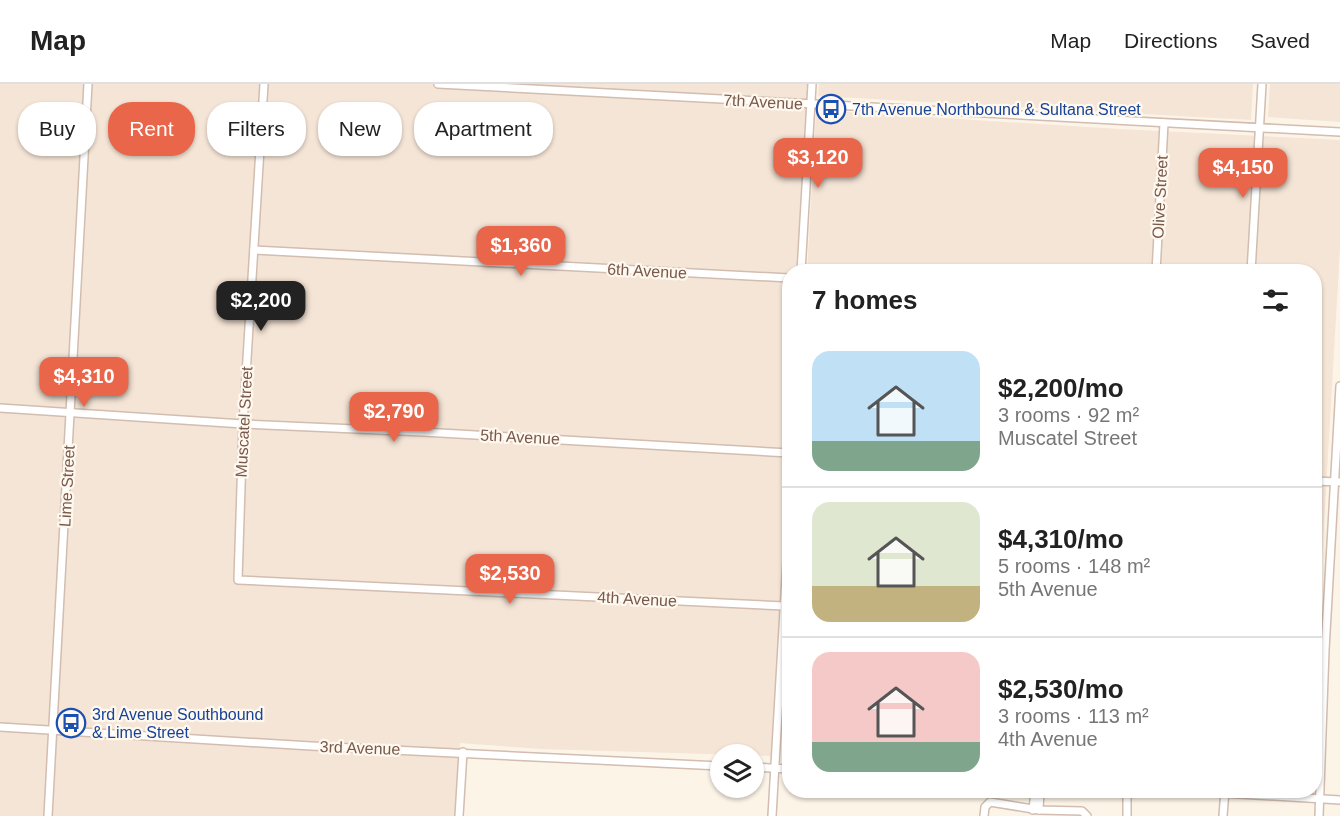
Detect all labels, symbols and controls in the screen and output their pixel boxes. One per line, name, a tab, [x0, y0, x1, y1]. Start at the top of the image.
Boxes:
text: Map	[30, 25, 86, 56]
text: Map	[1050, 29, 1091, 52]
text: Directions	[1124, 29, 1217, 52]
text: Saved	[1250, 29, 1310, 52]
street label: 7th Avenue	[723, 91, 803, 113]
bus stop icon: 7th Avenue Northbound & Sultana Street	[815, 93, 847, 125]
place label: 7th Avenue Northbound & Sultana Street	[852, 101, 1141, 118]
chip: Buy	[18, 102, 96, 156]
chip: Rent	[108, 102, 195, 156]
chip: Filters	[207, 102, 306, 156]
chip: New	[318, 102, 402, 156]
chip: Apartment	[414, 102, 553, 156]
pin: $3,120	[769, 138, 867, 189]
text: $3,120	[787, 146, 849, 168]
pin: $4,150	[1194, 148, 1292, 199]
street label: Olive Street	[1149, 154, 1171, 239]
text: $4,150	[1212, 156, 1274, 178]
pin: $1,360	[472, 226, 570, 277]
text: $1,360	[490, 234, 552, 256]
street label: 6th Avenue	[607, 260, 687, 282]
pin: $2,200	[212, 281, 310, 332]
icon: filters	[1259, 284, 1292, 317]
text: 7 homes	[812, 285, 918, 315]
text: $2,200	[230, 289, 292, 311]
pin: $4,310	[35, 357, 133, 408]
text: $4,310	[53, 365, 115, 387]
street label: Muscatel Street	[233, 365, 255, 478]
text: $2,200/mo	[998, 373, 1124, 403]
icon: home	[860, 375, 932, 447]
pin: $2,790	[345, 392, 443, 443]
text: $2,790	[363, 400, 425, 422]
text: 3 rooms · 92 m²	[998, 404, 1139, 426]
street label: 5th Avenue	[480, 426, 560, 448]
text: Muscatel Street	[998, 427, 1137, 449]
street label: Lime Street	[56, 444, 78, 527]
text: $4,310/mo	[998, 524, 1124, 554]
icon: home	[860, 526, 932, 598]
pin: $2,530	[461, 554, 559, 605]
text: 5 rooms · 148 m²	[998, 555, 1150, 577]
text: $2,530	[479, 562, 541, 584]
text: 5th Avenue	[998, 578, 1098, 600]
street label: 4th Avenue	[597, 588, 677, 610]
text: $2,530/mo	[998, 674, 1124, 704]
icon: home	[860, 676, 932, 748]
text: 3 rooms · 113 m²	[998, 705, 1149, 727]
place label: 3rd Avenue Southbound & Lime Street	[92, 706, 263, 741]
bus stop icon: 3rd Avenue Southbound & Lime Street	[55, 707, 87, 739]
text: 4th Avenue	[998, 728, 1098, 750]
street label: 3rd Avenue	[319, 738, 401, 758]
map controls	[710, 744, 764, 798]
button: layers	[710, 744, 764, 798]

